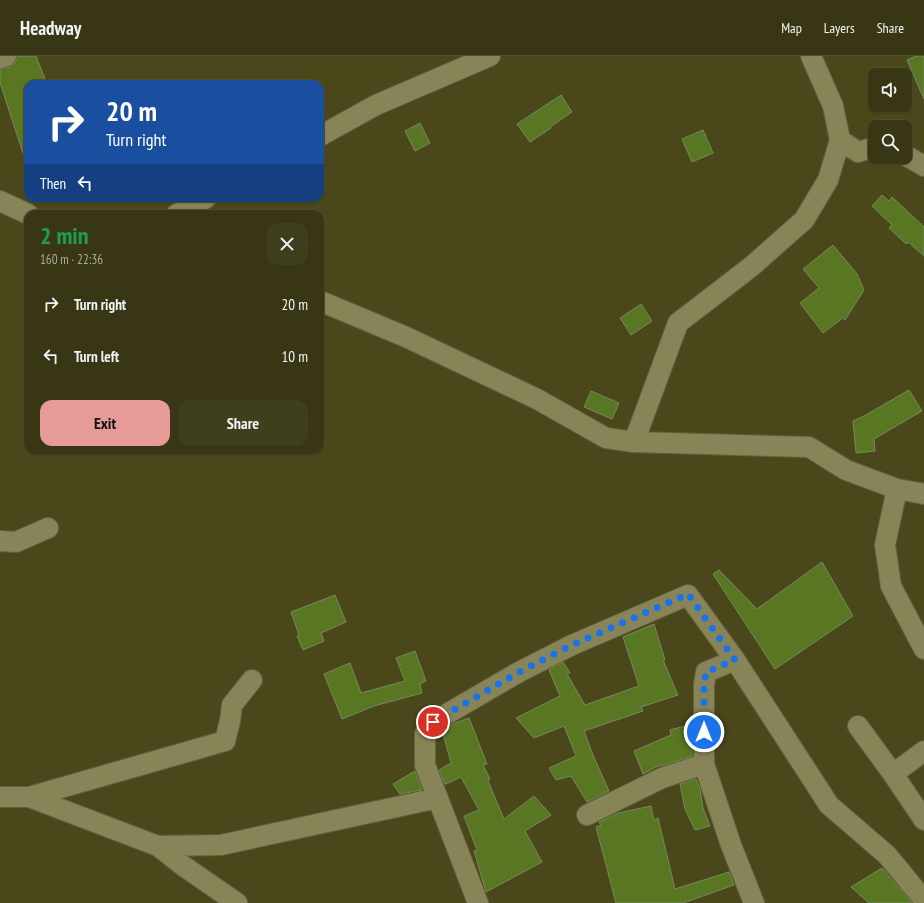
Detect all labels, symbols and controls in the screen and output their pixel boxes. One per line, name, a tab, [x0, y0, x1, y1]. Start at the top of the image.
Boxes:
text: Headway	[20, 16, 81, 40]
text: Map	[781, 19, 802, 37]
text: Layers	[824, 19, 855, 37]
text: Share	[877, 19, 904, 37]
map controls	[868, 68, 912, 164]
button: sound	[868, 68, 912, 112]
text: 20 m	[106, 92, 157, 129]
icon: right	[40, 96, 92, 148]
button: search	[868, 120, 912, 164]
text: Turn right	[106, 128, 166, 151]
icon: left	[74, 172, 96, 194]
text: Then	[40, 174, 66, 193]
text: 2 min	[40, 220, 88, 251]
button: close	[266, 223, 308, 265]
text: 160 m · 22:36	[40, 251, 103, 268]
icon: right	[40, 293, 62, 315]
text: Turn right	[74, 295, 126, 314]
text: 20 m	[282, 295, 308, 314]
icon: left	[40, 345, 62, 367]
text: Turn left	[74, 347, 119, 366]
text: 10 m	[282, 347, 308, 366]
button: Exit	[40, 400, 170, 446]
button: Share	[178, 400, 308, 446]
pin	[416, 705, 450, 739]
icon: arrive	[422, 711, 444, 733]
position arrow	[683, 711, 725, 753]

